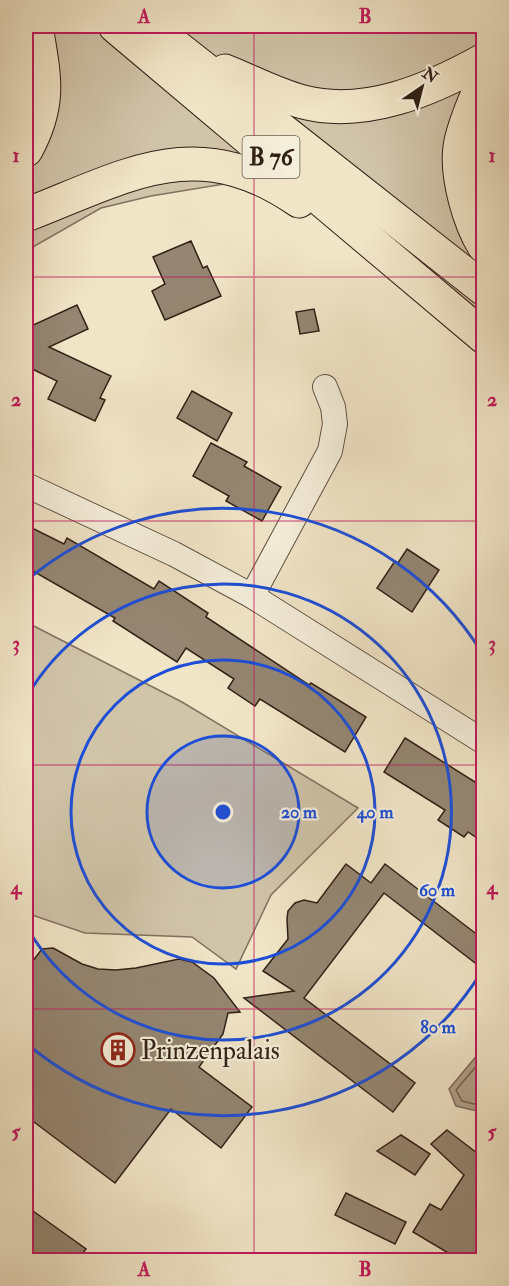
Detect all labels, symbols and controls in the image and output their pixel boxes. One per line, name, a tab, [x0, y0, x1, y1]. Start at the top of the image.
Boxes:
text: A	[137, 4, 151, 29]
text: B	[358, 4, 372, 29]
north arrow	[392, 57, 452, 117]
text: N	[418, 63, 442, 88]
road number: B 76	[242, 136, 300, 178]
text: 1	[12, 143, 20, 168]
text: 1	[488, 143, 496, 168]
text: 2	[11, 387, 21, 412]
text: 2	[487, 387, 497, 412]
text: 3	[12, 631, 20, 656]
text: 3	[488, 631, 496, 656]
text: 20 m	[281, 801, 318, 824]
text: 40 m	[356, 801, 394, 824]
centre of rings	[213, 802, 233, 822]
text: 4	[10, 875, 23, 900]
text: 4	[486, 875, 499, 900]
text: 60 m	[419, 879, 456, 902]
text: 80 m	[420, 1016, 457, 1039]
building icon: Prinzenpalais	[100, 1032, 136, 1068]
place label: Prinzenpalais	[141, 1035, 280, 1068]
text: 5	[12, 1119, 22, 1144]
text: 5	[488, 1119, 498, 1144]
text: A	[137, 1257, 151, 1282]
text: B	[358, 1257, 372, 1282]

